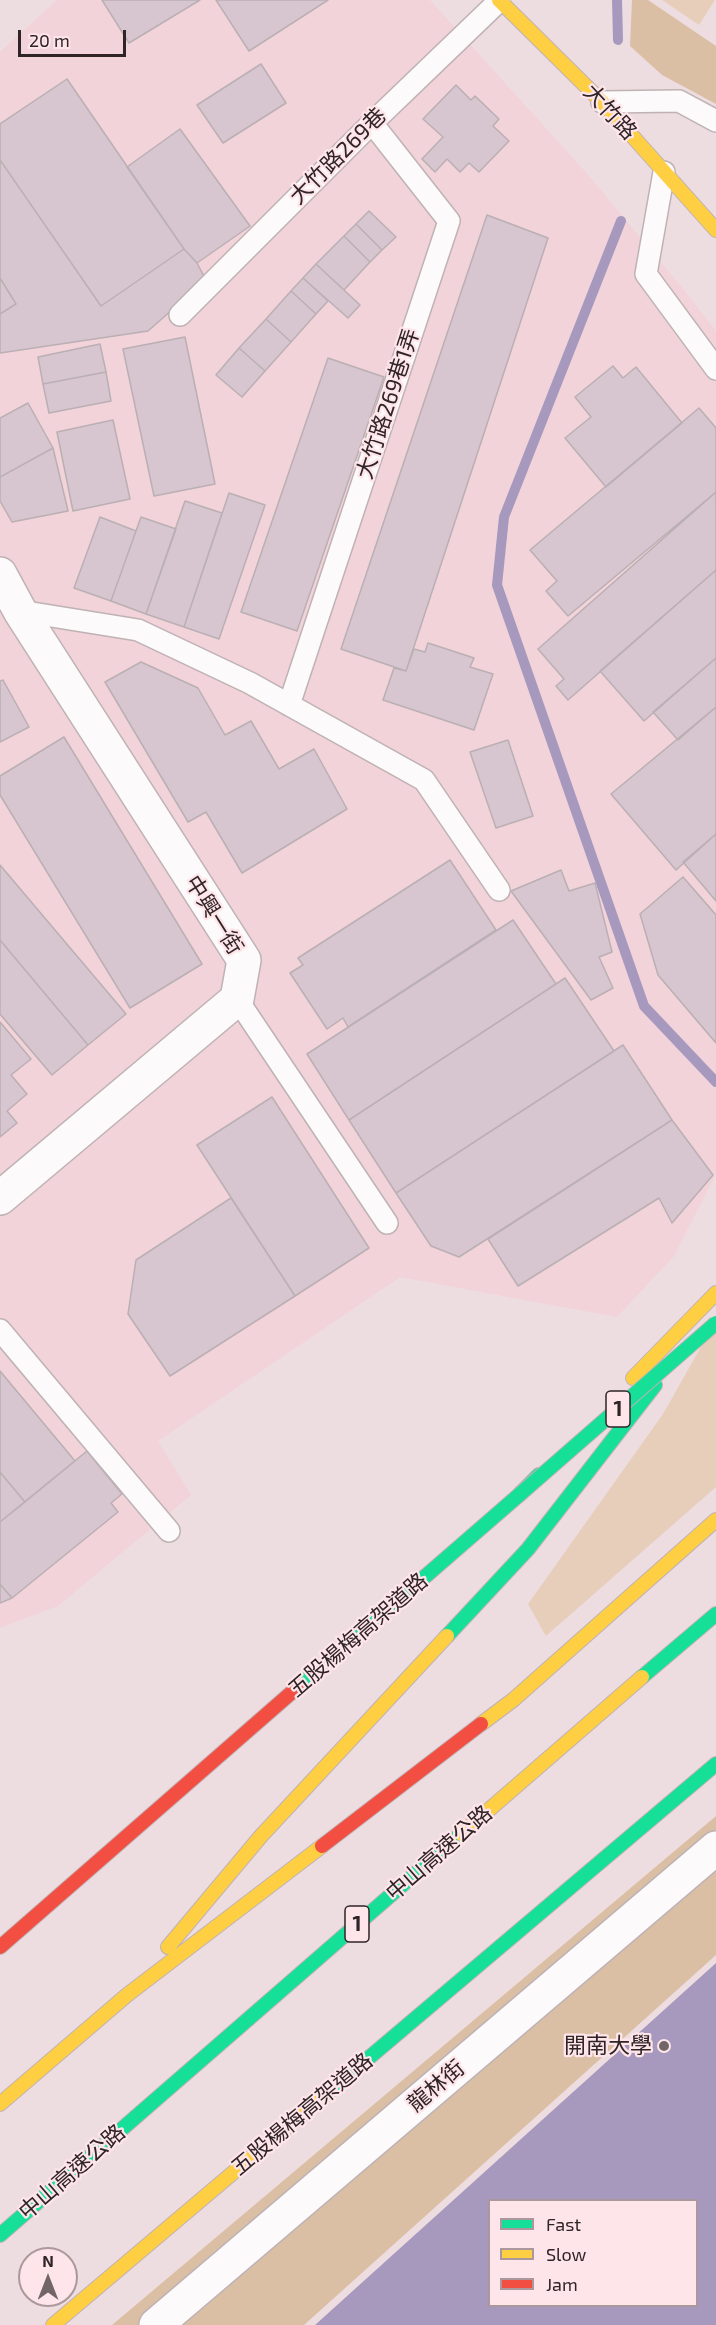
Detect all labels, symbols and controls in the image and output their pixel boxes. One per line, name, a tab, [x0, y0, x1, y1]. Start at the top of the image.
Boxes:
scale bar	[21, 18, 129, 56]
text: 20 m	[29, 29, 70, 51]
street label: 大竹路	[578, 79, 642, 145]
street label: 大竹路269巷	[284, 102, 392, 210]
street label: 大竹路269巷1弄	[351, 326, 425, 482]
street label: 中興一街	[179, 871, 249, 959]
road number: 1	[606, 1391, 630, 1427]
street label: 五股楊梅高架道路	[283, 1567, 433, 1703]
street label: 中山高速公路	[381, 1800, 497, 1906]
road number: 1	[345, 1906, 369, 1942]
place label: 開南大學	[564, 2033, 652, 2059]
marker: 開南大學	[657, 2039, 671, 2053]
street label: 五股楊梅高架道路	[226, 2047, 378, 2181]
street label: 龍林街	[402, 2055, 470, 2117]
street label: 中山高速公路	[14, 2119, 130, 2225]
legend	[488, 2199, 698, 2307]
text: Fast	[546, 2213, 581, 2235]
text: Slow	[546, 2243, 586, 2265]
north arrow	[18, 2247, 78, 2307]
text: N	[42, 2251, 54, 2270]
text: Jam	[546, 2273, 578, 2295]

